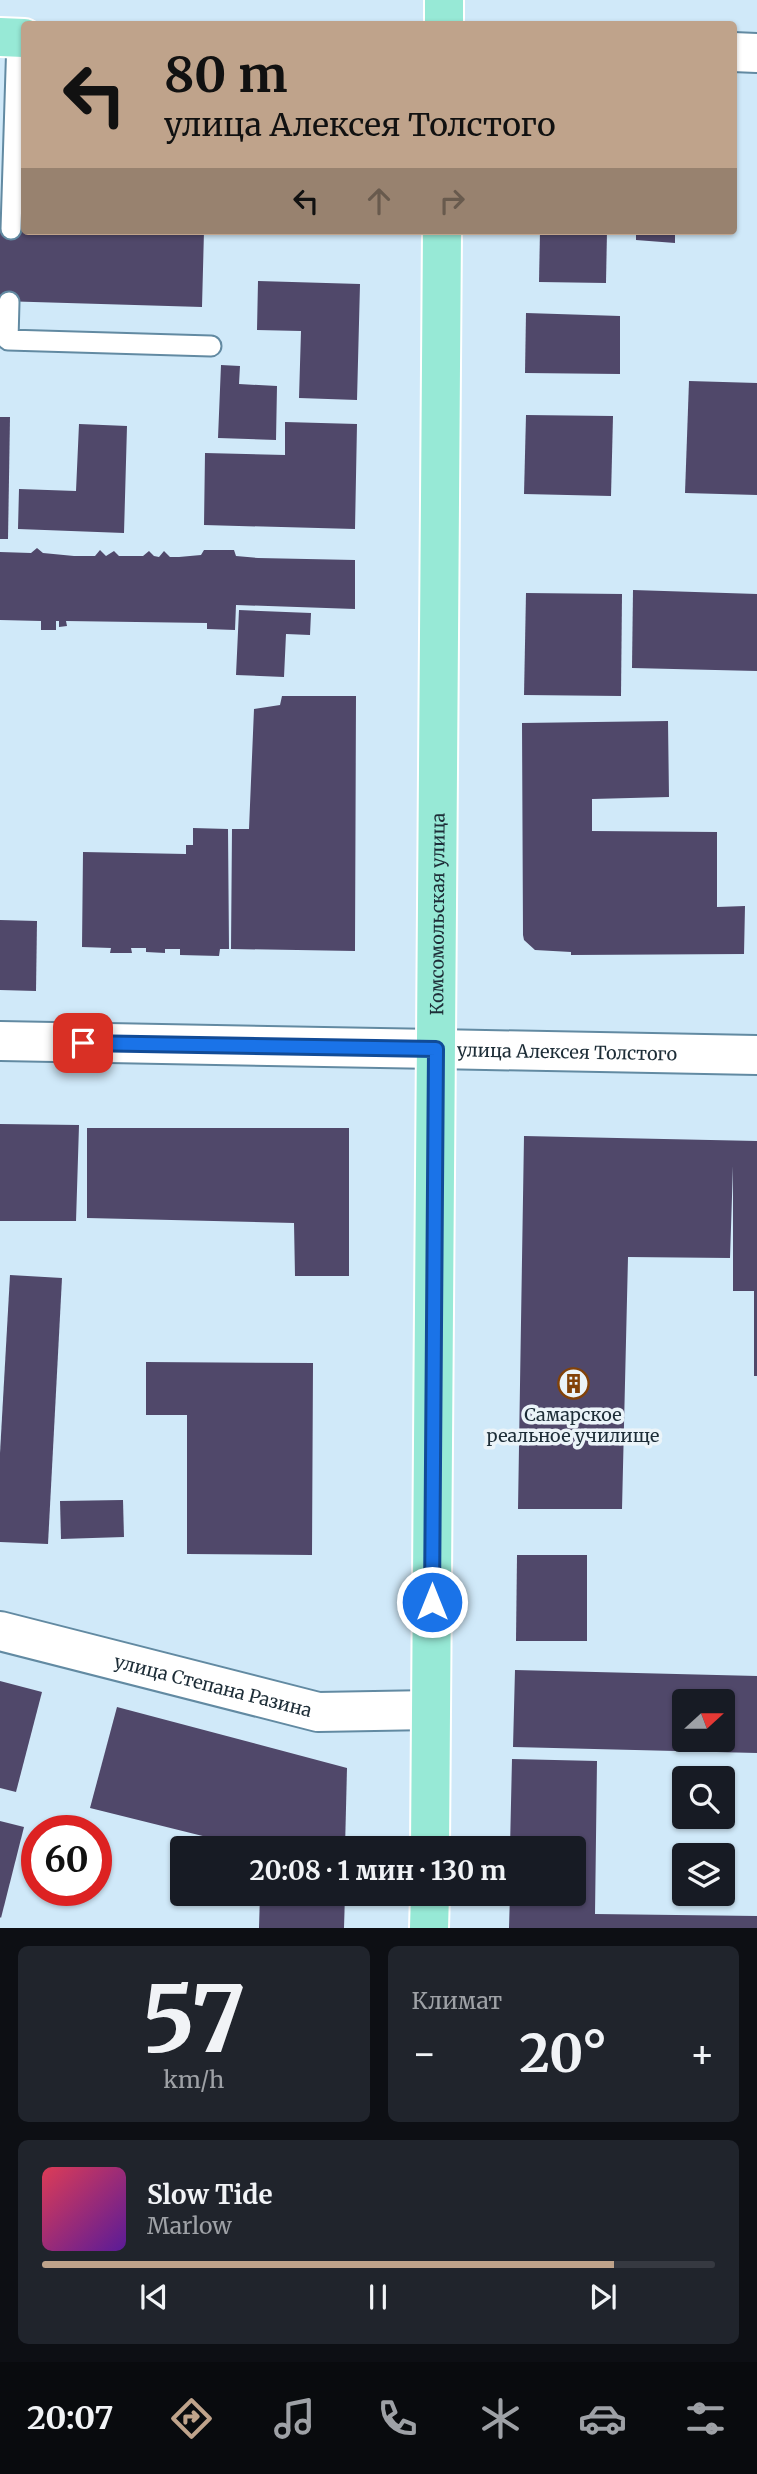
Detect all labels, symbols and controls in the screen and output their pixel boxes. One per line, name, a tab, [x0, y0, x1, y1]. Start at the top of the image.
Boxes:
text: 80 m	[164, 44, 287, 105]
icon: left	[49, 49, 140, 140]
text: улица Алексея Толстого	[164, 105, 556, 145]
icon: left	[287, 182, 325, 220]
icon: ahead	[360, 182, 398, 220]
icon: right	[433, 182, 471, 220]
street label: Комсомольская улица	[425, 812, 449, 1015]
pin	[53, 1013, 113, 1073]
icon: arrive	[64, 1024, 102, 1062]
street label: улица Алексея Толстого	[457, 1038, 677, 1065]
building icon: Самарское реальное училище	[556, 1367, 590, 1401]
place label: Самарское реальное училище	[487, 1403, 659, 1447]
position arrow	[395, 1565, 469, 1639]
street label: улица Степана Разина	[112, 1649, 315, 1722]
north arrow	[672, 1689, 735, 1752]
map controls	[672, 1689, 735, 1906]
button: search	[672, 1766, 735, 1829]
speed limit sign: 60	[21, 1815, 112, 1906]
button: layers	[672, 1843, 735, 1906]
text: 20:08 · 1 мин · 130 m	[249, 1854, 507, 1887]
text: 57	[142, 1962, 245, 2077]
text: Климат	[412, 1986, 502, 2015]
text: 20°	[519, 2021, 607, 2086]
text: −	[412, 2030, 437, 2077]
text: +	[690, 2030, 715, 2077]
text: km/h	[163, 2065, 224, 2094]
text: Slow Tide	[147, 2178, 273, 2211]
text: Marlow	[147, 2211, 232, 2240]
icon: previous	[135, 2278, 173, 2316]
icon: pause	[359, 2278, 397, 2316]
icon: next	[584, 2278, 622, 2316]
icon: directions	[167, 2394, 216, 2443]
icon: music	[270, 2394, 319, 2443]
icon: phone	[373, 2394, 422, 2443]
icon: climate	[476, 2394, 525, 2443]
icon: car	[578, 2394, 627, 2443]
icon: filters	[681, 2394, 730, 2443]
text: 20:07	[27, 2398, 114, 2438]

